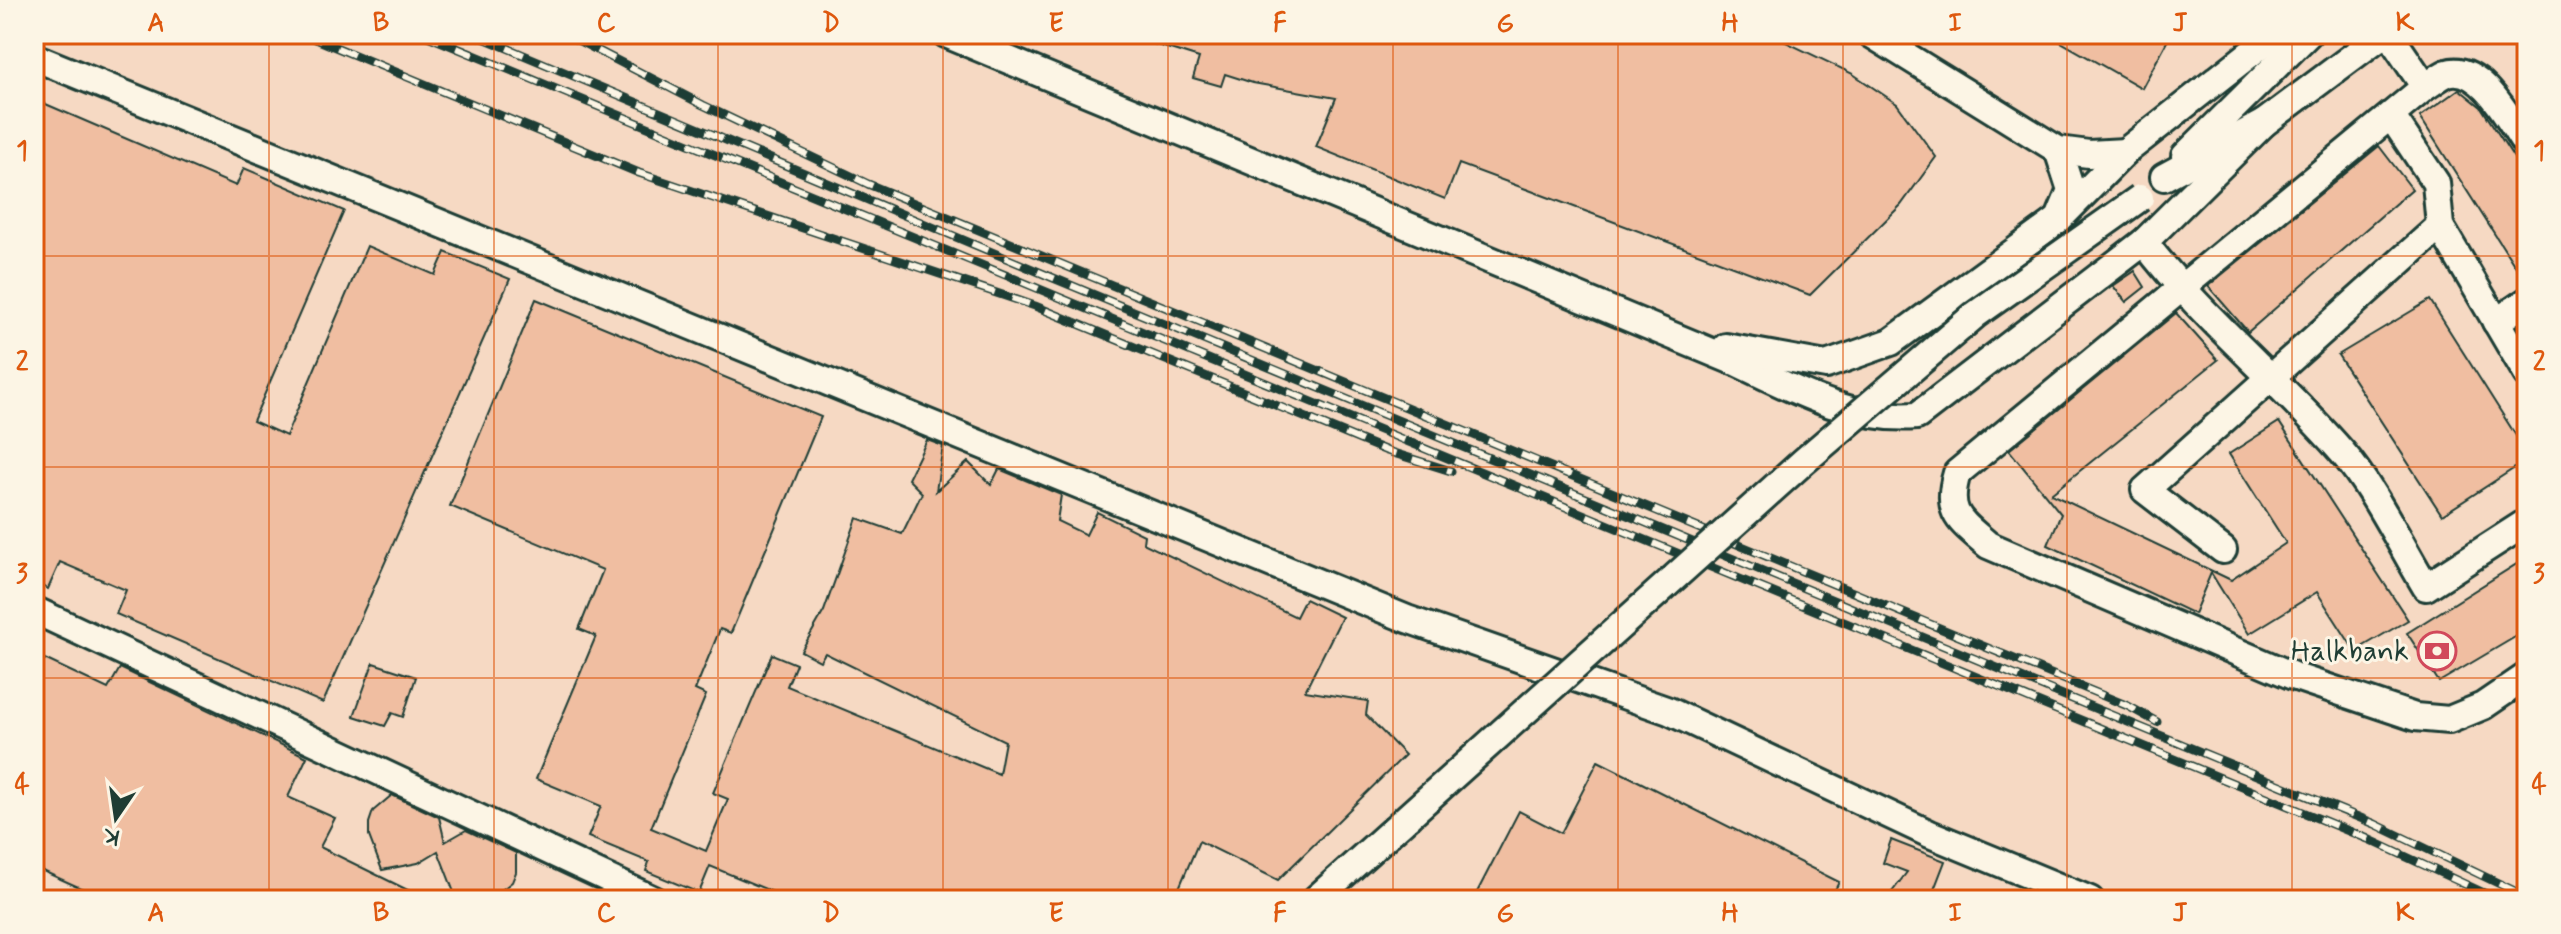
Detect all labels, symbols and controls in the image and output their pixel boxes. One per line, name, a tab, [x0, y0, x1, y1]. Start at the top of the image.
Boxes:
text: A	[147, 7, 165, 41]
text: B	[373, 7, 389, 41]
text: C	[597, 7, 616, 41]
text: D	[822, 7, 840, 41]
text: E	[1048, 7, 1064, 41]
text: F	[1273, 7, 1287, 41]
text: G	[1496, 7, 1514, 41]
text: H	[1722, 7, 1739, 41]
text: I	[1948, 7, 1962, 41]
text: J	[2172, 7, 2188, 41]
text: K	[2396, 7, 2415, 41]
text: 1	[16, 135, 28, 169]
text: 1	[2533, 135, 2545, 169]
text: 2	[16, 346, 29, 380]
text: 2	[2533, 346, 2546, 380]
text: 3	[16, 558, 28, 592]
text: 3	[2533, 558, 2545, 592]
bank icon: Halkbank	[2416, 630, 2458, 672]
place label: Halkbank	[2291, 632, 2409, 671]
text: 4	[14, 769, 30, 803]
text: 4	[2531, 769, 2547, 803]
north arrow	[76, 778, 156, 858]
text: K	[101, 820, 123, 851]
text: A	[147, 897, 165, 931]
text: B	[373, 897, 389, 931]
text: C	[597, 897, 616, 931]
text: D	[822, 897, 840, 931]
text: E	[1048, 897, 1064, 931]
text: F	[1273, 897, 1287, 931]
text: G	[1496, 897, 1514, 931]
text: H	[1722, 897, 1739, 931]
text: I	[1948, 897, 1962, 931]
text: J	[2172, 897, 2188, 931]
text: K	[2396, 897, 2415, 931]

